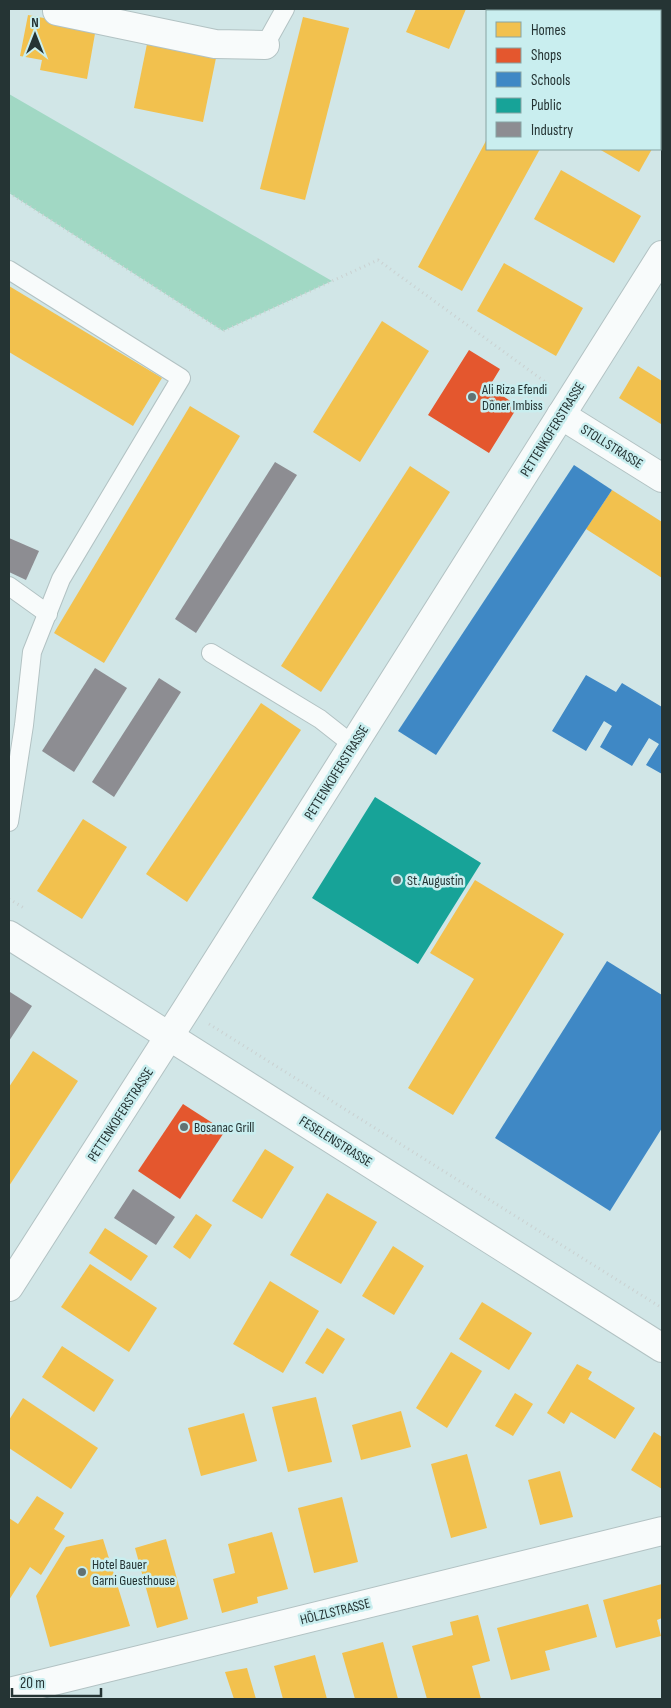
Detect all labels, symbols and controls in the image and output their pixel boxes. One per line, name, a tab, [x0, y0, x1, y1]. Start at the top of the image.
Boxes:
north arrow	[10, 10, 60, 60]
legend	[486, 10, 661, 150]
text: N	[31, 14, 39, 31]
text: Homes	[531, 21, 566, 40]
text: Shops	[531, 46, 562, 65]
text: Schools	[531, 71, 570, 90]
text: Public	[531, 96, 562, 115]
text: Industry	[531, 121, 573, 140]
street label: PETTENKOFERSTRASSE	[517, 379, 588, 480]
place label: Ali Riza Efendi Döner Imbiss	[481, 381, 547, 414]
marker: Ali Riza Efendi Döner Imbiss	[466, 391, 478, 403]
street label: STOLLSTRASSE	[578, 421, 646, 472]
street label: PETTENKOFERSTRASSE	[301, 722, 372, 823]
place label: St. Augustin	[407, 872, 463, 889]
marker: St. Augustin	[391, 874, 403, 886]
street label: PETTENKOFERSTRASSE	[84, 1064, 157, 1164]
street label: FESELENSTRASSE	[296, 1112, 375, 1171]
place label: Bosanac Grill	[194, 1119, 254, 1136]
marker: Bosanac Grill	[178, 1121, 190, 1133]
place label: Hotel Bauer Garni Guesthouse	[92, 1556, 175, 1589]
marker: Hotel Bauer Garni Guesthouse	[76, 1566, 88, 1578]
street label: HÖLZLSTRASSE	[298, 1595, 372, 1628]
scale bar	[12, 1666, 101, 1698]
text: 20 m	[20, 1674, 45, 1693]

